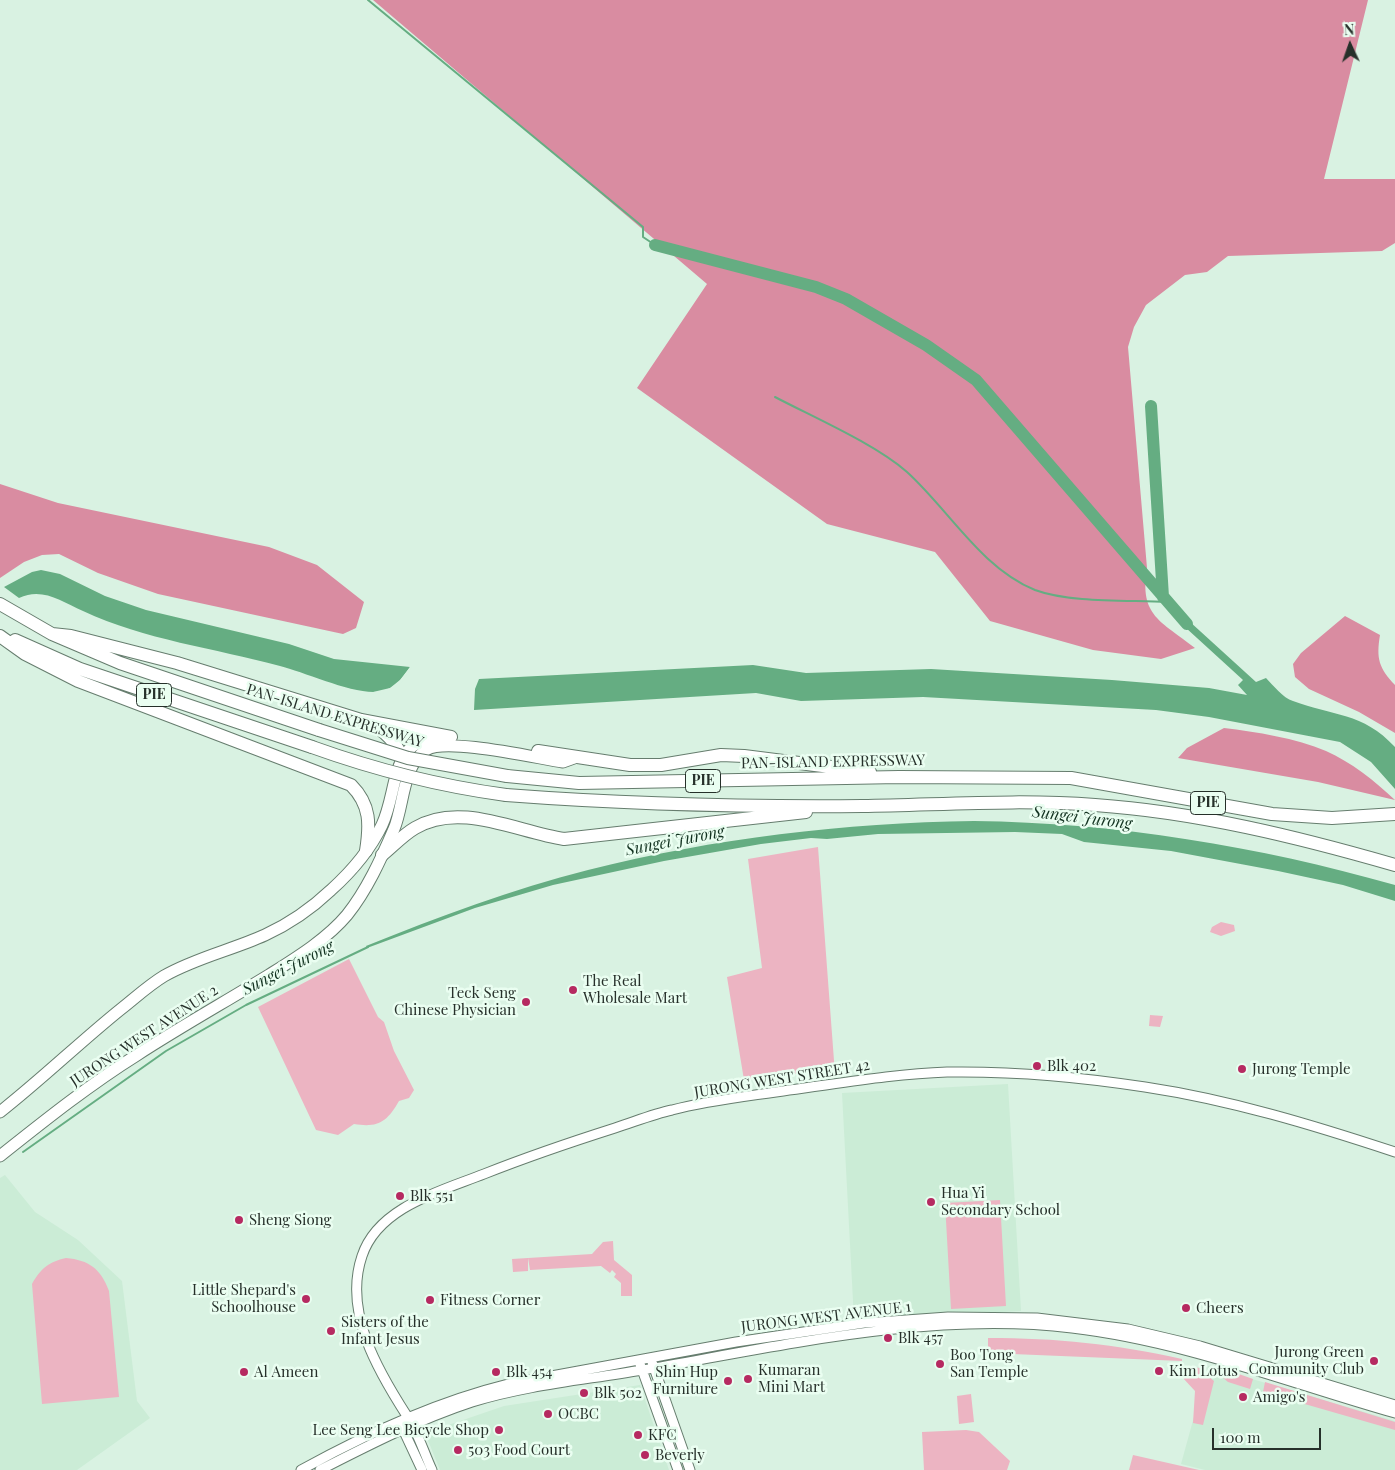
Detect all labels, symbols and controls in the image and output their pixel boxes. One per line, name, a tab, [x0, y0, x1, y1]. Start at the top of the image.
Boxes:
north arrow	[1325, 20, 1375, 70]
text: N	[1344, 20, 1355, 39]
street label: PAN-ISLAND EXPRESSWAY	[244, 680, 426, 752]
road number: PIE	[136, 684, 172, 706]
street label: PAN-ISLAND EXPRESSWAY	[741, 751, 925, 773]
road number: PIE	[686, 769, 720, 792]
road number: PIE	[1190, 791, 1226, 814]
water label: Sungei Jurong	[1031, 802, 1133, 834]
water label: Sungei Jurong	[624, 822, 726, 860]
water label: Sungei Jurong	[239, 937, 337, 999]
place label: The Real Wholesale Mart	[583, 972, 687, 1007]
street label: JURONG WEST AVENUE 2	[67, 981, 221, 1091]
place label: Teck Seng Chinese Physician	[394, 984, 516, 1019]
marker: The Real Wholesale Mart	[567, 984, 579, 996]
marker: Teck Seng Chinese Physician	[520, 996, 532, 1008]
street label: JURONG WEST STREET 42	[693, 1056, 871, 1102]
place label: Blk 402	[1047, 1057, 1096, 1075]
marker: Blk 402	[1031, 1060, 1043, 1072]
place label: Jurong Temple	[1252, 1060, 1350, 1078]
marker: Jurong Temple	[1236, 1063, 1248, 1075]
place label: Hua Yi Secondary School	[941, 1184, 1060, 1219]
place label: Blk 551	[410, 1187, 453, 1205]
marker: Blk 551	[394, 1190, 406, 1202]
marker: Hua Yi Secondary School	[925, 1196, 937, 1208]
place label: Sheng Siong	[249, 1211, 331, 1229]
marker: Sheng Siong	[233, 1214, 245, 1226]
place label: Little Shepard's Schoolhouse	[192, 1281, 296, 1316]
place label: Fitness Corner	[440, 1291, 540, 1309]
marker: Little Shepard's Schoolhouse	[300, 1293, 312, 1305]
marker: Fitness Corner	[424, 1294, 436, 1306]
street label: JURONG WEST AVENUE 1	[740, 1298, 912, 1336]
place label: Cheers	[1196, 1299, 1244, 1317]
marker: Cheers	[1180, 1302, 1192, 1314]
place label: Sisters of the Infant Jesus	[341, 1313, 429, 1348]
marker: Sisters of the Infant Jesus	[325, 1325, 337, 1337]
place label: Blk 457	[898, 1329, 943, 1347]
marker: Blk 457	[882, 1332, 894, 1344]
place label: Jurong Green Community Club	[1248, 1343, 1364, 1378]
place label: Boo Tong San Temple	[950, 1346, 1028, 1381]
marker: Jurong Green Community Club	[1368, 1355, 1380, 1367]
marker: Boo Tong San Temple	[934, 1358, 946, 1370]
place label: Kumaran Mini Mart	[758, 1361, 825, 1396]
place label: Kim Lotus	[1169, 1362, 1238, 1380]
place label: Al Ameen	[254, 1363, 318, 1381]
place label: Blk 454	[506, 1363, 553, 1381]
place label: Shin Hup Furniture	[653, 1363, 718, 1398]
marker: Kim Lotus	[1153, 1365, 1165, 1377]
marker: Al Ameen	[238, 1366, 250, 1378]
marker: Blk 454	[490, 1366, 502, 1378]
marker: Kumaran Mini Mart	[742, 1373, 754, 1385]
marker: Shin Hup Furniture	[722, 1375, 734, 1387]
place label: Blk 502	[594, 1384, 642, 1402]
marker: Blk 502	[578, 1387, 590, 1399]
place label: Amigo's	[1253, 1388, 1305, 1406]
marker: Amigo's	[1237, 1391, 1249, 1403]
place label: OCBC	[558, 1405, 599, 1423]
marker: OCBC	[542, 1408, 554, 1420]
scale bar	[1215, 1418, 1324, 1450]
place label: Lee Seng Lee Bicycle Shop	[312, 1421, 489, 1439]
marker: Lee Seng Lee Bicycle Shop	[493, 1424, 505, 1436]
place label: KFC	[648, 1426, 677, 1444]
text: 100 m	[1220, 1427, 1261, 1447]
marker: KFC	[632, 1429, 644, 1441]
place label: 503 Food Court	[468, 1441, 570, 1459]
marker: 503 Food Court	[452, 1444, 464, 1456]
place label: Beverly	[655, 1446, 705, 1464]
marker: Beverly	[639, 1449, 651, 1461]

